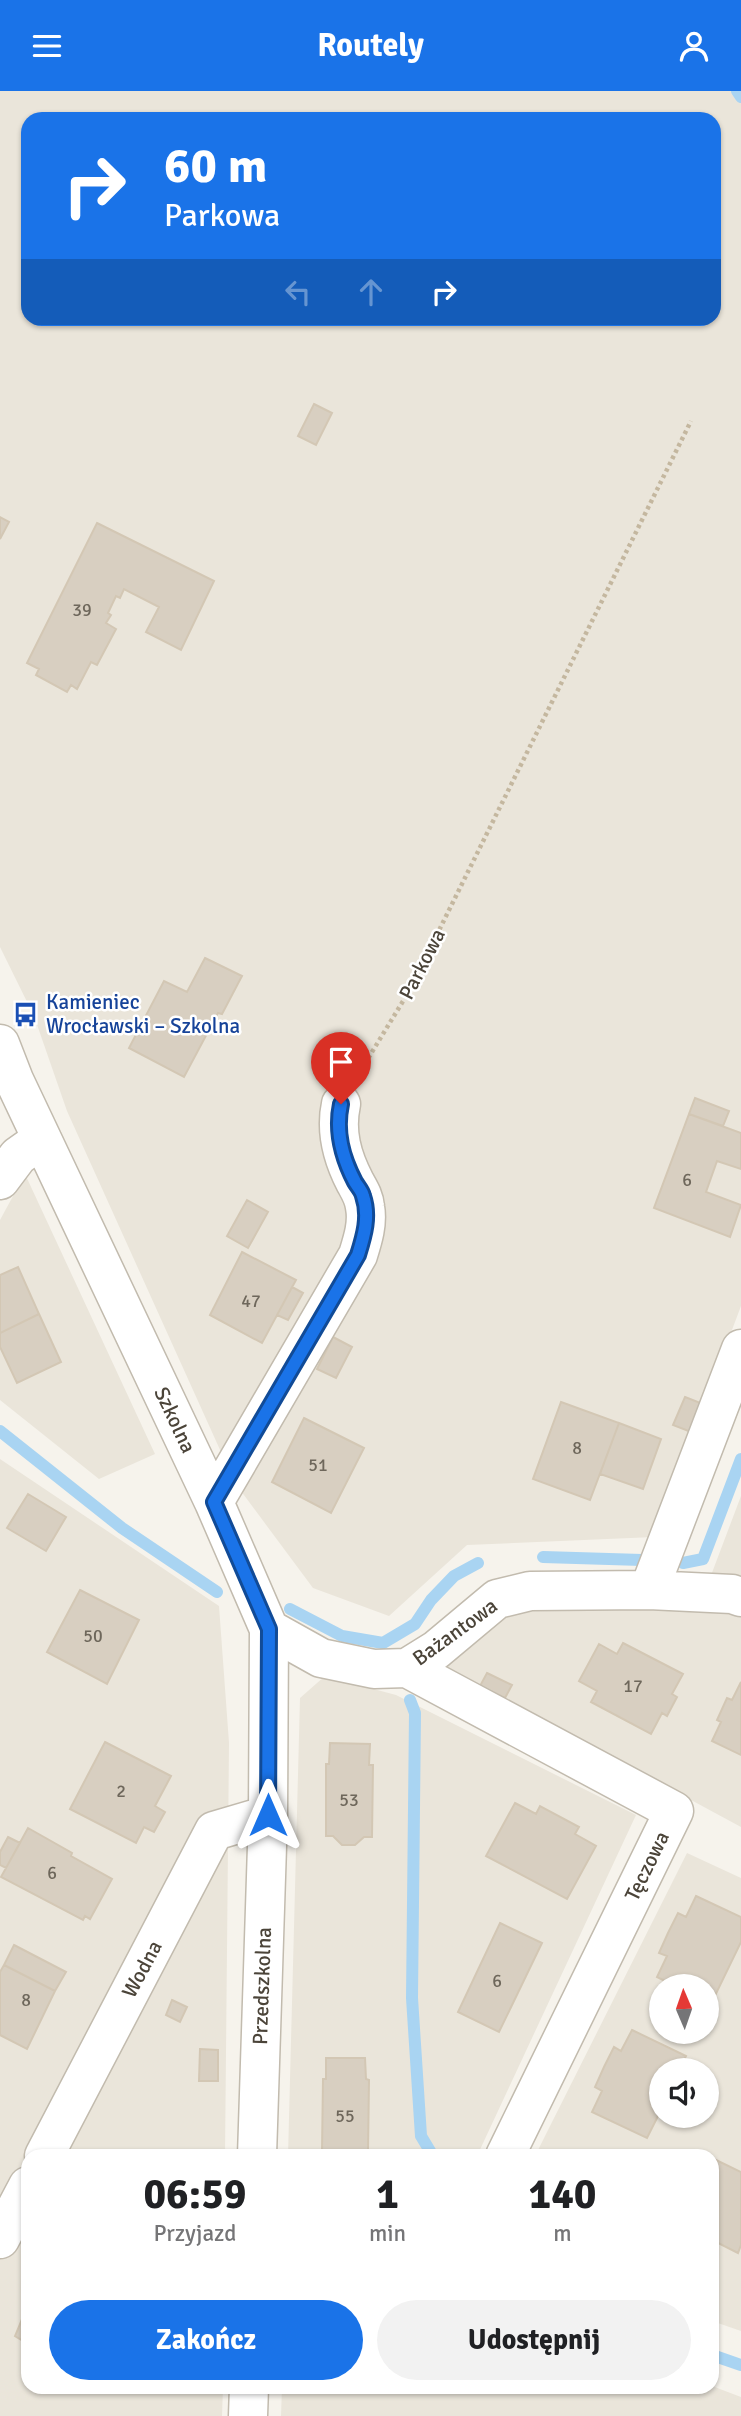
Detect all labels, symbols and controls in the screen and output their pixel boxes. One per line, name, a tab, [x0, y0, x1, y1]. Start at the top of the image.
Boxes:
text: Routely	[317, 26, 424, 65]
icon: menu	[28, 27, 66, 65]
icon: person	[675, 27, 713, 65]
text: 60 m	[164, 136, 267, 196]
icon: right	[49, 140, 140, 231]
text: Parkowa	[164, 196, 280, 235]
icon: left	[279, 273, 317, 311]
icon: ahead	[352, 273, 390, 311]
icon: right	[425, 273, 463, 311]
house number: 39	[72, 599, 92, 621]
street label: Parkowa	[393, 924, 451, 1004]
place label: Kamieniec Wrocławski – Szkolna	[46, 989, 240, 1039]
bus stop icon: Kamieniec Wrocławski – Szkolna	[12, 1000, 40, 1028]
pin	[311, 1032, 371, 1104]
icon: arrive	[322, 1043, 360, 1081]
house number: 6	[682, 1169, 692, 1191]
house number: 47	[241, 1290, 261, 1312]
street label: Szkolna	[148, 1383, 202, 1457]
house number: 8	[572, 1437, 582, 1459]
house number: 51	[308, 1454, 328, 1476]
street label: Bażantowa	[408, 1593, 502, 1671]
house number: 50	[83, 1625, 103, 1647]
house number: 17	[623, 1675, 643, 1697]
position arrow	[231, 1778, 305, 1852]
house number: 2	[116, 1780, 126, 1802]
house number: 53	[339, 1789, 359, 1811]
street label: Tęczowa	[619, 1827, 675, 1905]
house number: 6	[47, 1862, 57, 1884]
street label: Przedszkolna	[247, 1927, 277, 2045]
street label: Wodna	[116, 1936, 168, 2002]
house number: 6	[492, 1970, 502, 1992]
north arrow	[649, 1974, 719, 2044]
map controls	[649, 1974, 719, 2128]
house number: 8	[21, 1989, 31, 2011]
button: sound	[649, 2058, 719, 2128]
house number: 55	[335, 2105, 355, 2127]
text: 06:59	[143, 2169, 247, 2220]
text: 1	[376, 2169, 399, 2220]
text: 140	[528, 2169, 597, 2220]
text: Przyjazd	[153, 2219, 236, 2248]
text: min	[369, 2219, 406, 2248]
text: m	[553, 2219, 572, 2248]
button: Zakończ	[49, 2300, 363, 2380]
button: Udostępnij	[377, 2300, 691, 2380]

